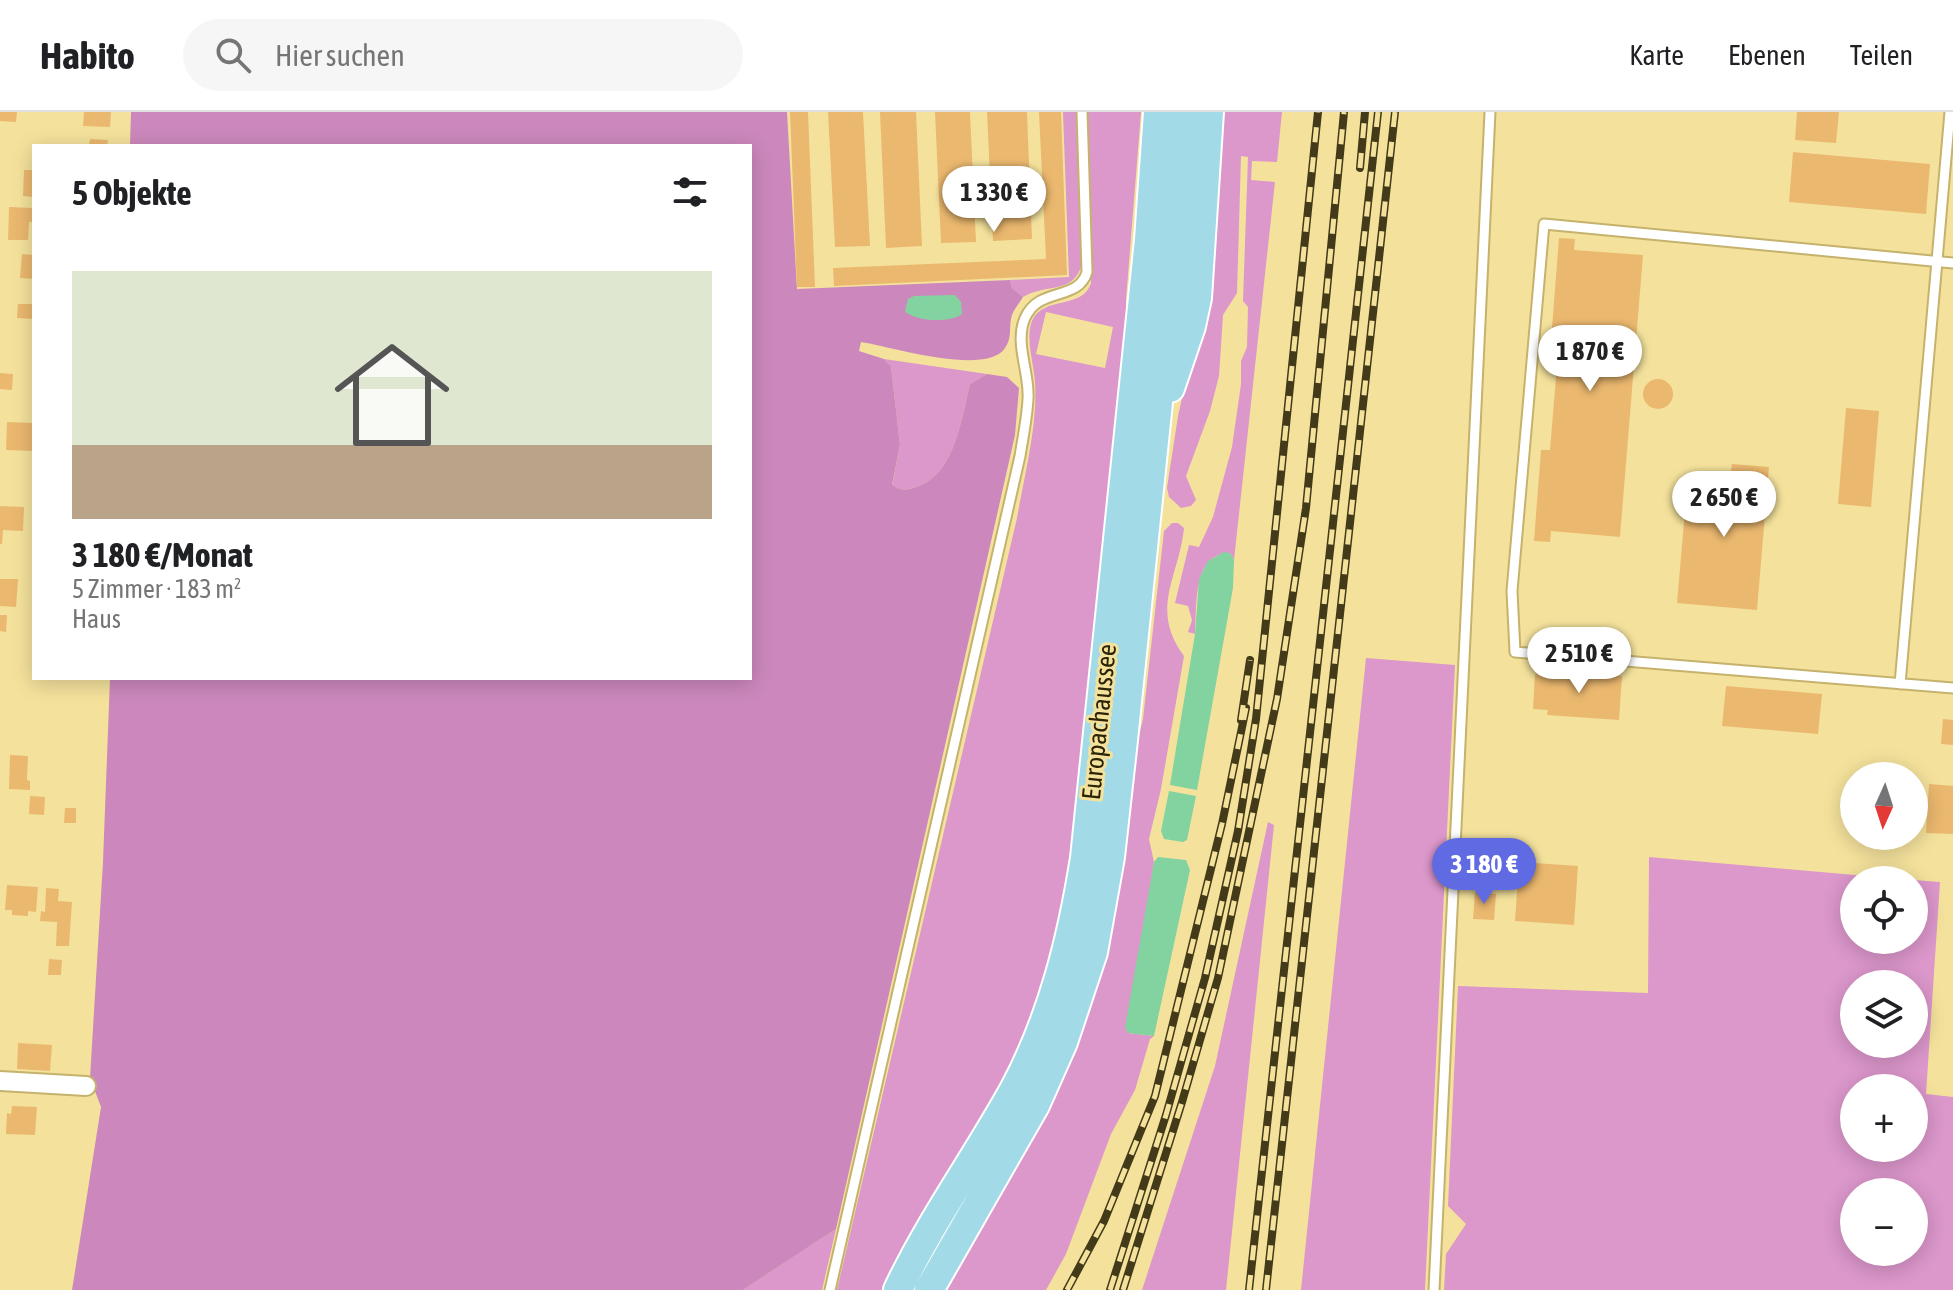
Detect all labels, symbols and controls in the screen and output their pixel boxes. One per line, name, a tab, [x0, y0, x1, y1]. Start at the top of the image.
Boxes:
search box	[183, 19, 743, 91]
icon: search	[211, 33, 255, 77]
text: Habito	[40, 34, 135, 77]
text: Hier suchen	[275, 38, 405, 72]
text: Karte	[1629, 39, 1684, 71]
text: Ebenen	[1728, 39, 1806, 71]
text: Teilen	[1850, 39, 1913, 71]
pin: 1 330 €	[920, 166, 1068, 234]
icon: filters	[668, 170, 712, 214]
text: 5 Objekte	[72, 173, 192, 212]
text: 1 330 €	[960, 177, 1028, 207]
icon: home	[320, 323, 464, 467]
pin: 1 870 €	[1516, 325, 1664, 393]
text: 1 870 €	[1556, 336, 1624, 366]
pin: 2 650 €	[1650, 471, 1798, 539]
text: 2 650 €	[1690, 482, 1758, 512]
text: 3 180 €/Monat	[72, 535, 253, 574]
text: 5 Zimmer · 183 m²	[72, 574, 241, 604]
text: Haus	[72, 604, 121, 634]
pin: 2 510 €	[1505, 627, 1653, 695]
text: 2 510 €	[1545, 638, 1613, 668]
street label: Europachaussee	[1076, 643, 1122, 801]
north arrow	[1840, 762, 1928, 850]
map controls	[1840, 762, 1928, 1266]
pin: 3 180 €	[1410, 838, 1558, 906]
text: 3 180 €	[1450, 849, 1518, 879]
button: locate	[1840, 866, 1928, 954]
button: layers	[1840, 970, 1928, 1058]
button: +	[1840, 1074, 1928, 1162]
button: −	[1840, 1178, 1928, 1266]

